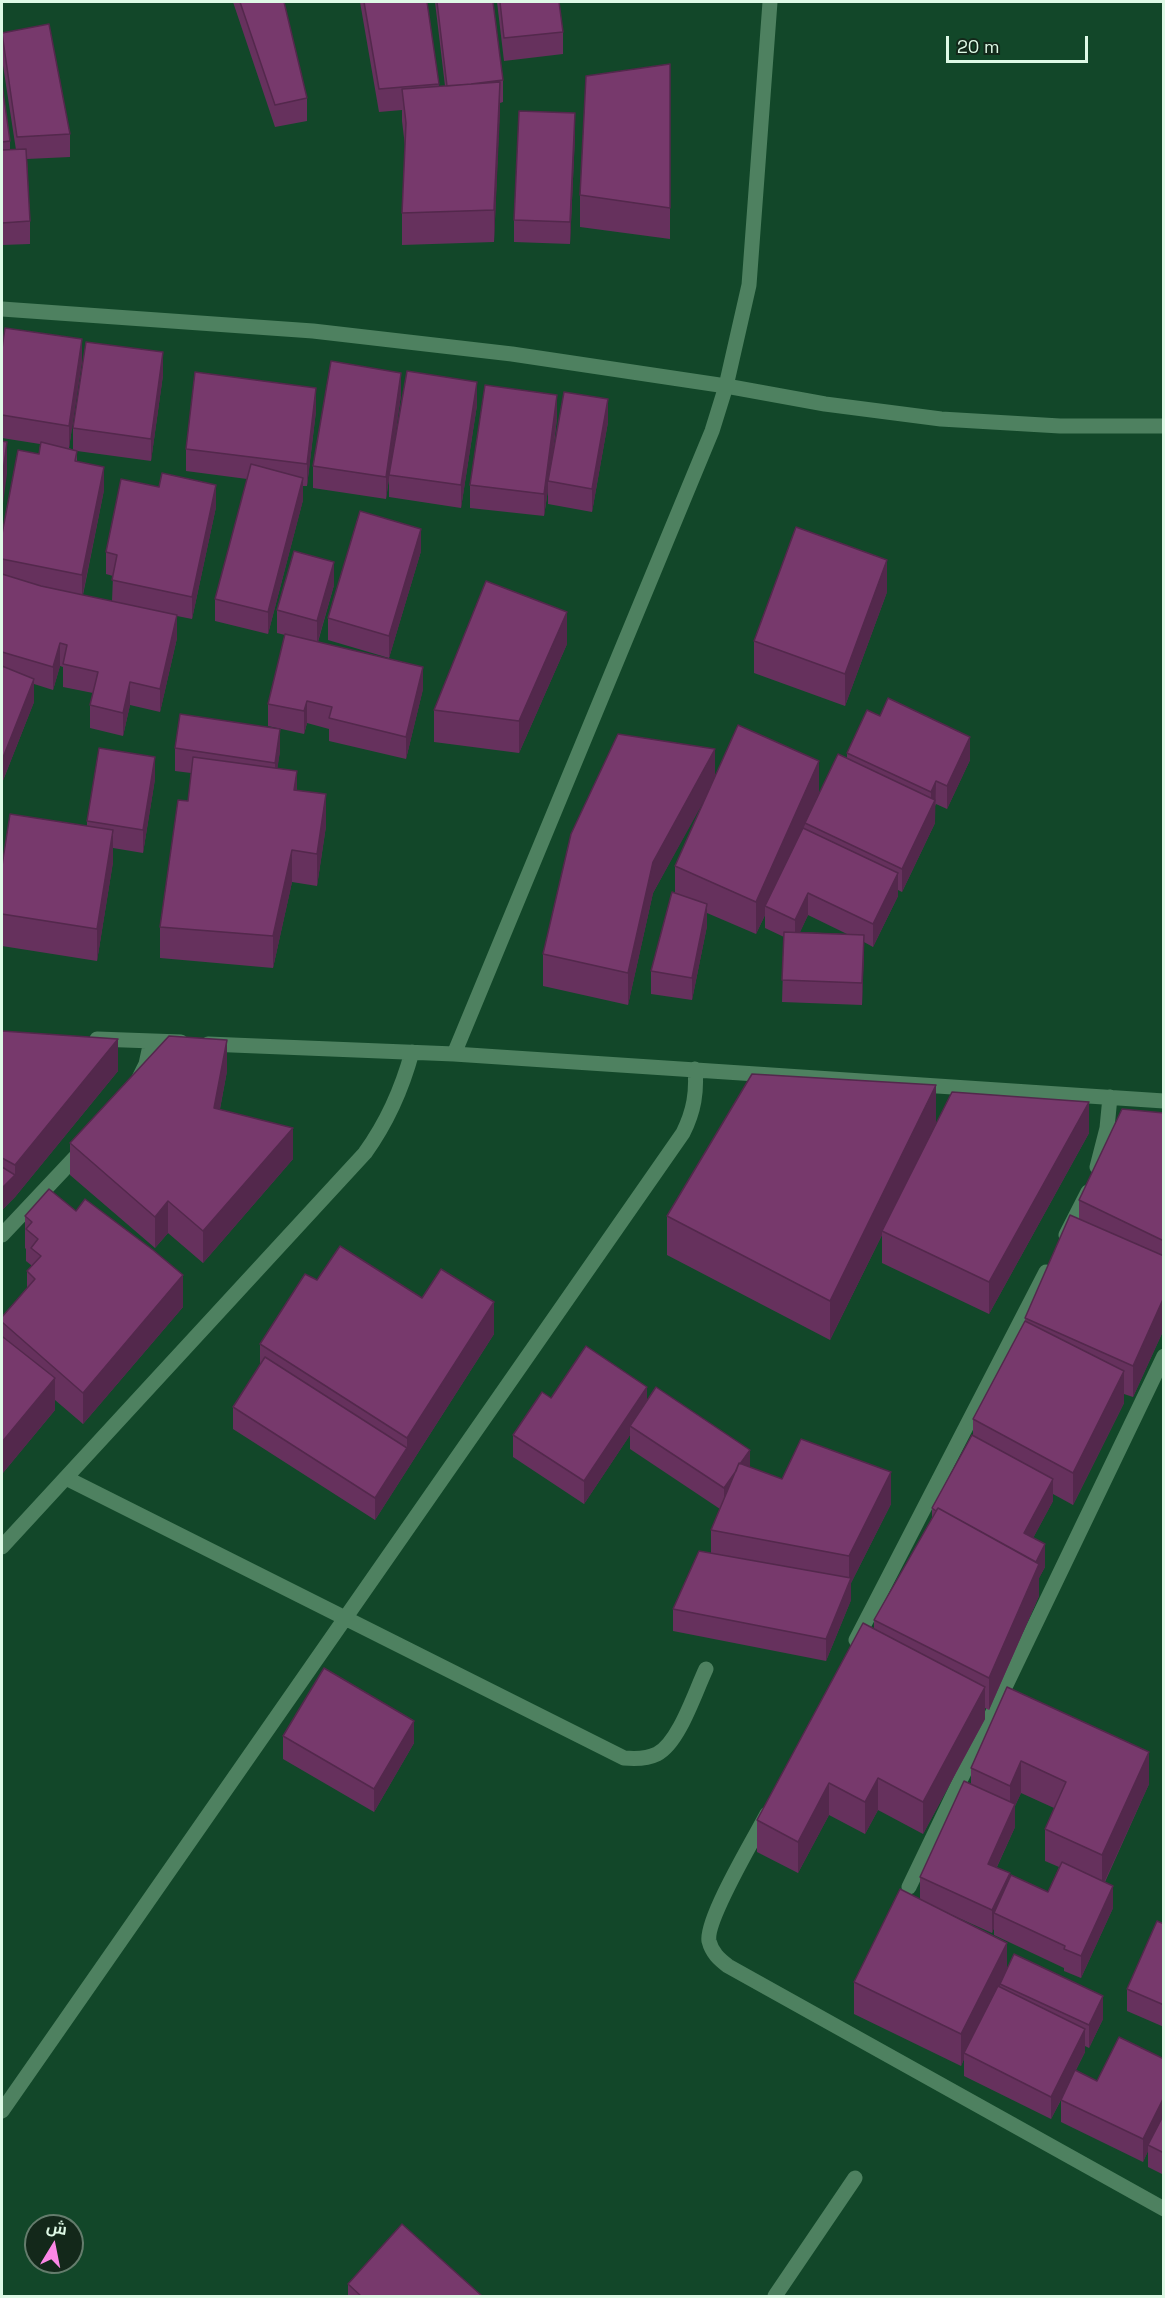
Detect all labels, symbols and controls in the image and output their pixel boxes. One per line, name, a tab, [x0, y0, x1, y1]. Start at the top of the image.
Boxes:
scale bar	[949, 24, 1092, 62]
text: 20 m	[957, 35, 1000, 58]
north arrow	[24, 2214, 84, 2274]
text: ش	[45, 2216, 69, 2240]

